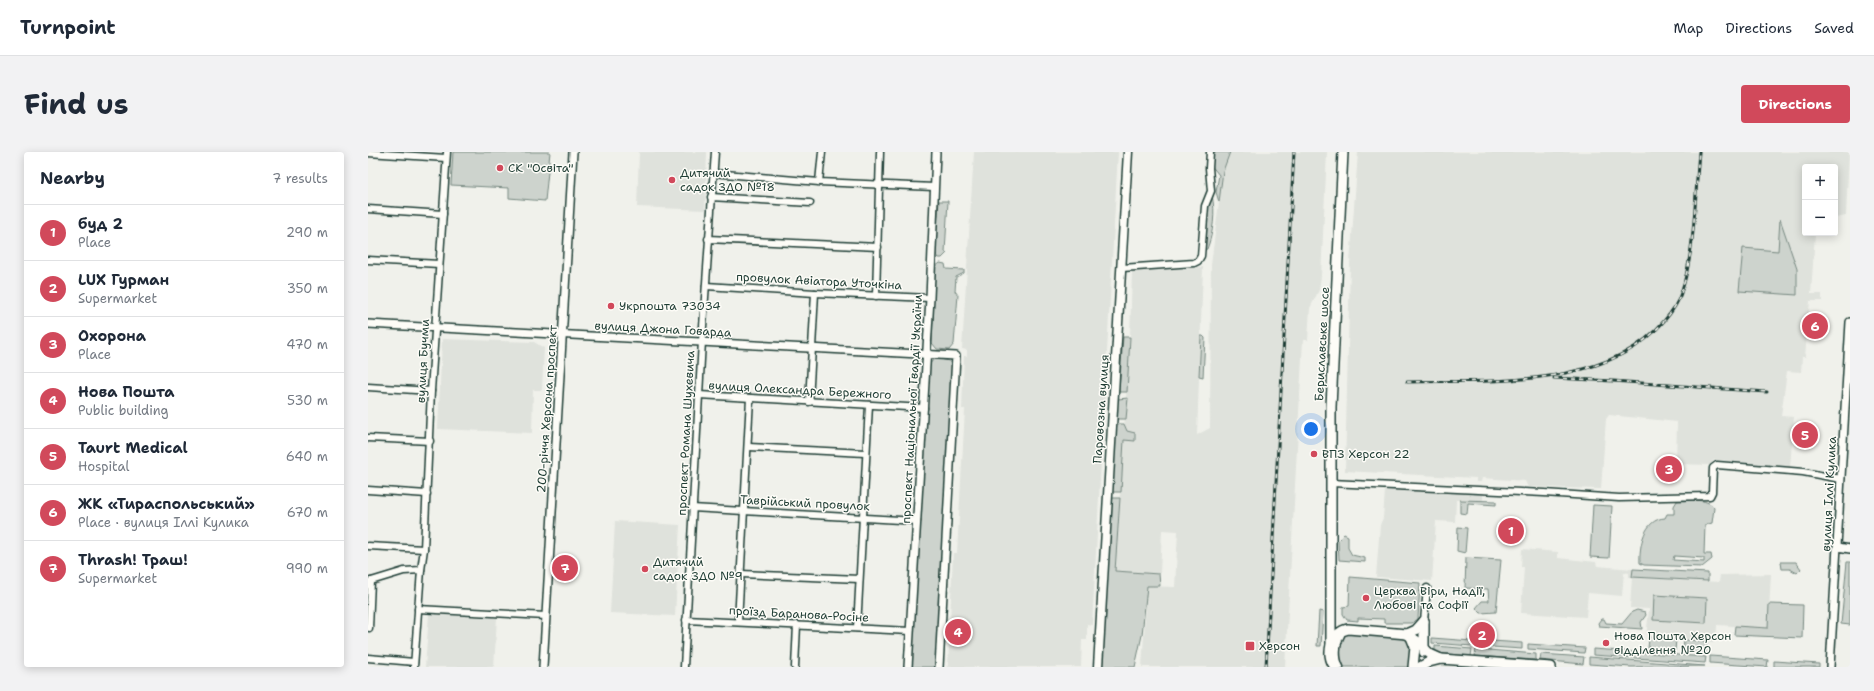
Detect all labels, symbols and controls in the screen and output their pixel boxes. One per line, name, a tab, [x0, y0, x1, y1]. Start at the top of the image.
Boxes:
text: Turnpoint	[20, 15, 116, 40]
text: Map	[1674, 19, 1704, 37]
text: Directions	[1726, 19, 1792, 37]
text: Saved	[1814, 19, 1854, 37]
text: Find us	[24, 85, 129, 123]
button: Directions	[1741, 85, 1850, 123]
place label: СК "Освіта"	[508, 160, 574, 176]
marker: СК "Освіта"	[495, 163, 505, 173]
map controls	[1802, 164, 1838, 236]
button: +	[1802, 164, 1838, 200]
place label: Дитячий садок ЗДО №18	[680, 165, 775, 195]
text: Nearby	[40, 167, 105, 189]
text: 7 results	[272, 170, 328, 187]
marker: Дитячий садок ЗДО №18	[667, 175, 677, 185]
button: −	[1802, 200, 1838, 236]
text: буд 2	[78, 214, 123, 234]
text: 1	[50, 224, 56, 241]
text: 290 m	[286, 224, 328, 241]
text: Place	[78, 234, 111, 251]
street label: провулок Авіатора Уточкіна	[736, 269, 903, 293]
text: LUX Гурман	[78, 270, 169, 290]
text: 2	[48, 280, 58, 297]
text: 350 m	[287, 280, 328, 297]
street label: Бериславське шосе	[1311, 286, 1333, 402]
text: Supermarket	[78, 290, 157, 307]
street label: проспект Національної Гвардії України	[898, 294, 926, 524]
place label: Укрпошта 73034	[619, 298, 721, 314]
marker: Укрпошта 73034	[606, 301, 616, 311]
pin: 6	[1802, 311, 1828, 341]
street label: вулиця Джона Говарда	[594, 317, 732, 341]
street label: вулиця Бучми	[413, 318, 433, 403]
street label: 200-річчя Херсона проспект	[533, 324, 561, 494]
text: Охорона	[78, 326, 146, 346]
text: 3	[48, 336, 58, 353]
text: 470 m	[286, 336, 328, 353]
text: Place	[78, 346, 111, 363]
street label: проспект Романа Шухевича	[674, 350, 698, 516]
street label: Паровозна вулиця	[1089, 354, 1113, 464]
street label: вулиця Олександра Бережного	[708, 377, 892, 403]
text: Нова Пошта	[78, 382, 175, 402]
text: 4	[48, 392, 58, 409]
text: 530 m	[287, 392, 328, 409]
text: Public building	[78, 402, 169, 419]
your location	[1301, 419, 1321, 439]
pin: 5	[1792, 420, 1818, 450]
street label: вулиця Іллі Кулика	[1818, 435, 1840, 552]
text: Taurt Medical	[78, 438, 188, 458]
place label: ВПЗ Херсон 22	[1322, 446, 1410, 462]
text: 5	[49, 448, 57, 465]
text: 640 m	[286, 448, 328, 465]
marker: ВПЗ Херсон 22	[1309, 449, 1319, 459]
pin: 3	[1656, 454, 1682, 484]
text: Hospital	[78, 458, 129, 475]
street label: Таврійський провулок	[740, 492, 871, 514]
text: ЖК «Тираспольський»	[78, 494, 255, 514]
text: 6	[48, 504, 58, 521]
text: 670 m	[287, 504, 328, 521]
text: Place · вулиця Іллі Кулика	[78, 514, 249, 531]
pin: 1	[1498, 516, 1524, 546]
text: Thrash! Траш!	[78, 550, 188, 570]
pin: 7	[552, 553, 578, 583]
place label: Дитячий садок ЗДО №9	[653, 554, 743, 584]
text: 7	[48, 560, 58, 577]
text: 990 m	[286, 560, 328, 577]
marker: Дитячий садок ЗДО №9	[640, 564, 650, 574]
text: Supermarket	[78, 570, 157, 587]
place label: Церква Віри, Надії, Любові та Софії	[1374, 583, 1485, 613]
marker: Церква Віри, Надії, Любові та Софії	[1361, 593, 1371, 603]
street label: проїзд Баранова-Росіне	[728, 602, 870, 626]
pin: 4	[945, 617, 971, 647]
pin: 2	[1469, 620, 1495, 650]
place label: Нова Пошта Херсон відділення №20	[1614, 628, 1731, 658]
place label: Херсон	[1259, 638, 1300, 654]
marker: Нова Пошта Херсон відділення №20	[1601, 638, 1611, 648]
marker: Херсон	[1244, 640, 1256, 652]

